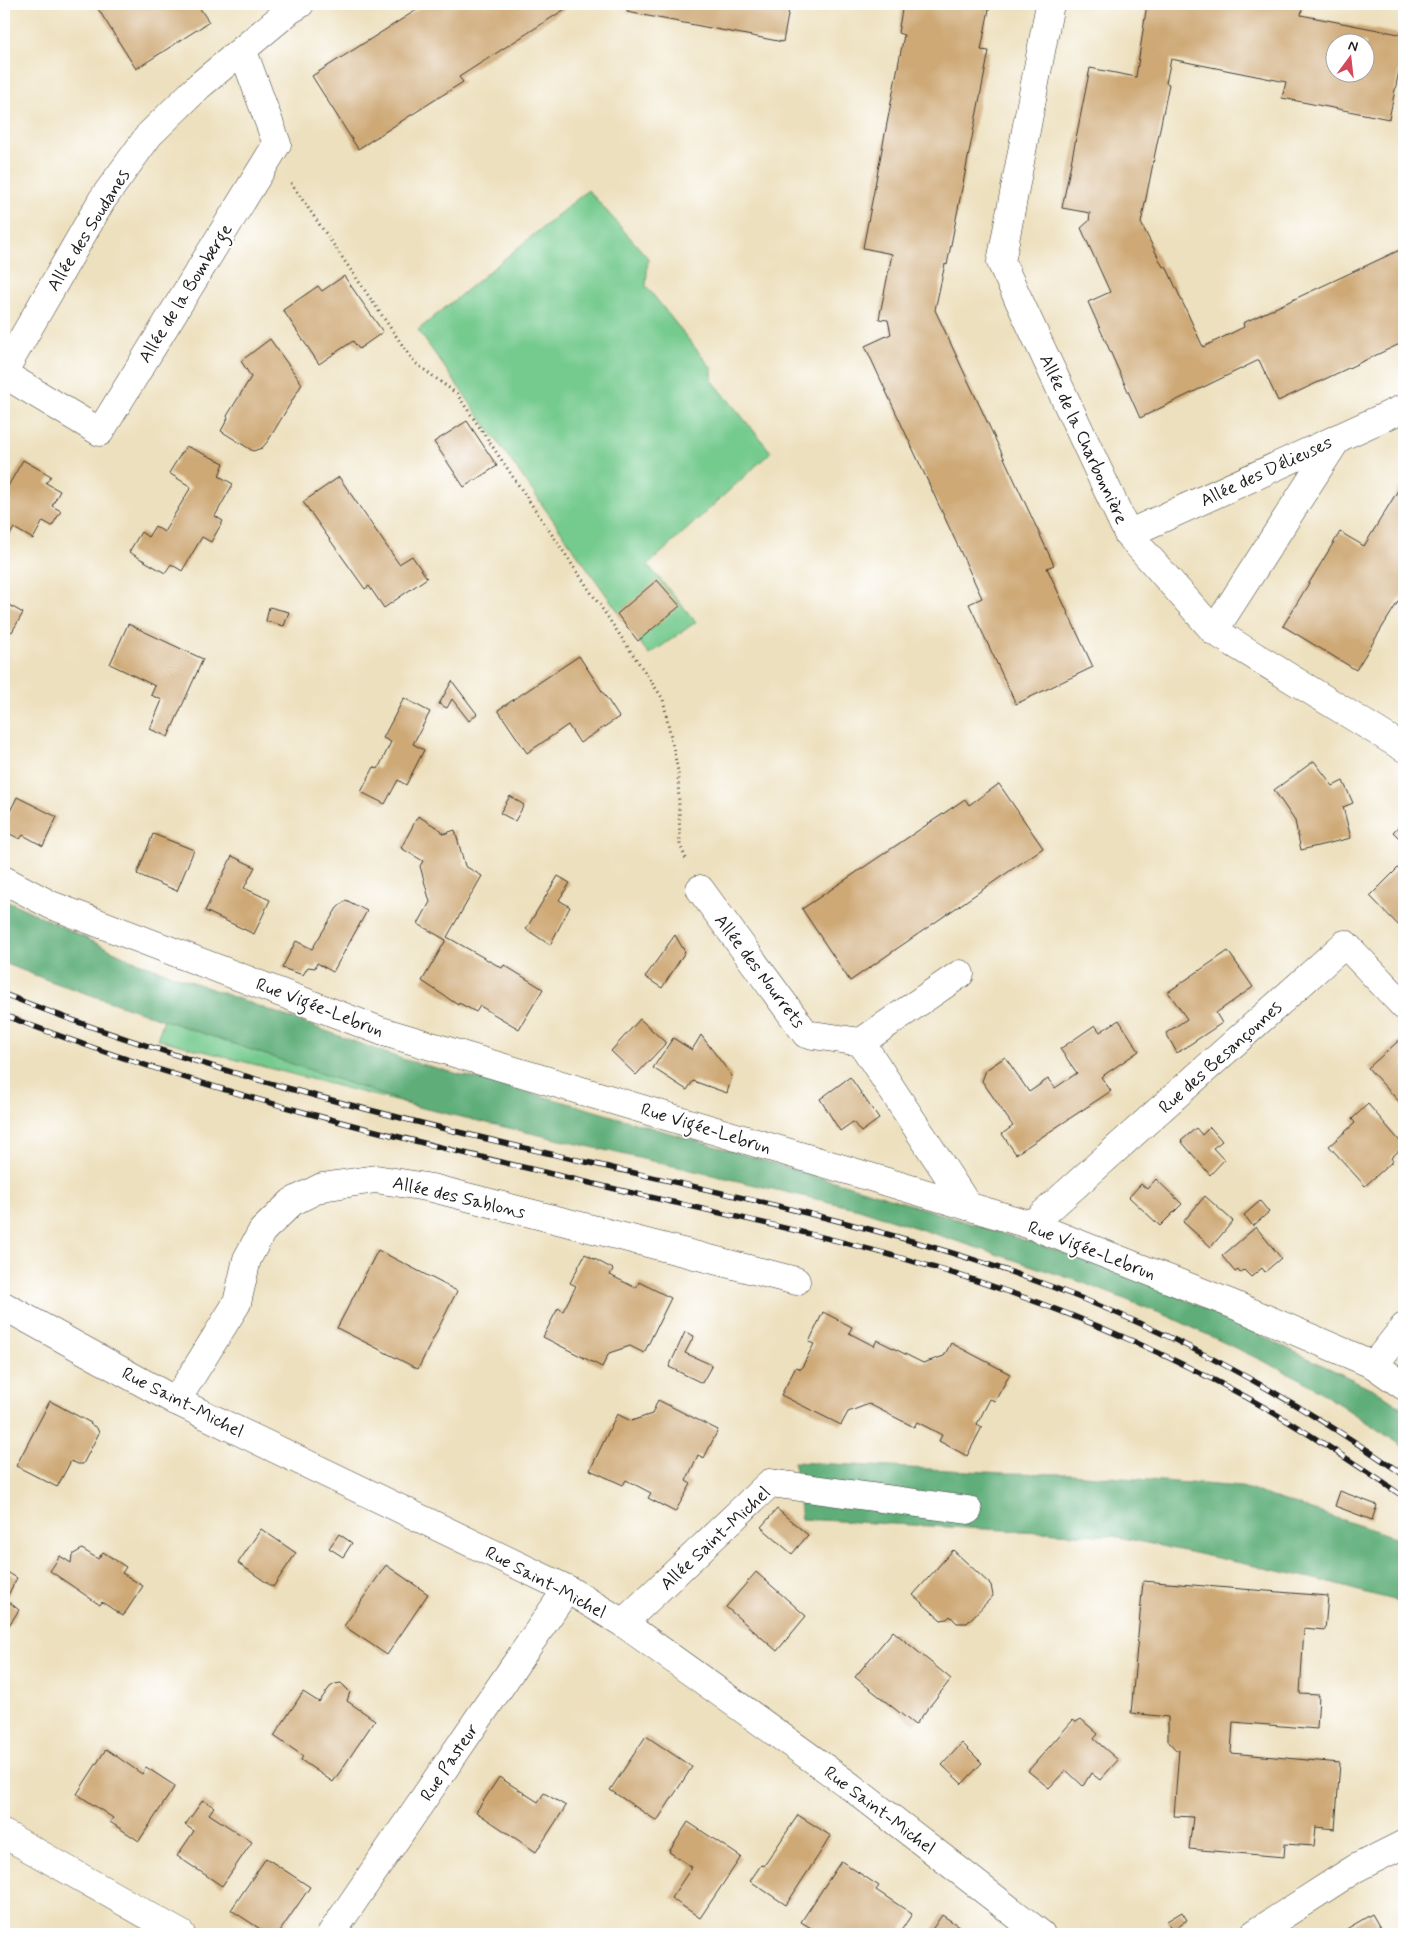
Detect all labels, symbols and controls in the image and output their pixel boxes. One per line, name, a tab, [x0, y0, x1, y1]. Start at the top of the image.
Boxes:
north arrow	[1326, 32, 1376, 82]
text: N	[1346, 37, 1360, 56]
street label: Allée des Soudanes	[42, 165, 136, 296]
street label: Allée de la Bomberge	[133, 219, 240, 369]
street label: Allée de la Charbonnière	[1033, 351, 1133, 528]
street label: Allée des Délieuses	[1196, 431, 1336, 513]
street label: Allée des Nourrets	[708, 910, 810, 1034]
street label: Rue Vigée-Lebrun	[252, 973, 387, 1045]
street label: Rue des Besançonnes	[1154, 996, 1287, 1120]
street label: Rue Vigée-Lebrun	[637, 1098, 774, 1162]
street label: Allée des Sablons	[390, 1171, 528, 1225]
street label: Rue Vigée-Lebrun	[1024, 1216, 1159, 1288]
street label: Rue Saint-Michel	[117, 1362, 248, 1444]
street label: Allée Saint-Michel	[655, 1481, 776, 1596]
street label: Rue Saint-Michel	[481, 1541, 610, 1625]
street label: Rue Pasteur	[415, 1719, 485, 1806]
street label: Rue Saint-Michel	[819, 1761, 940, 1861]

